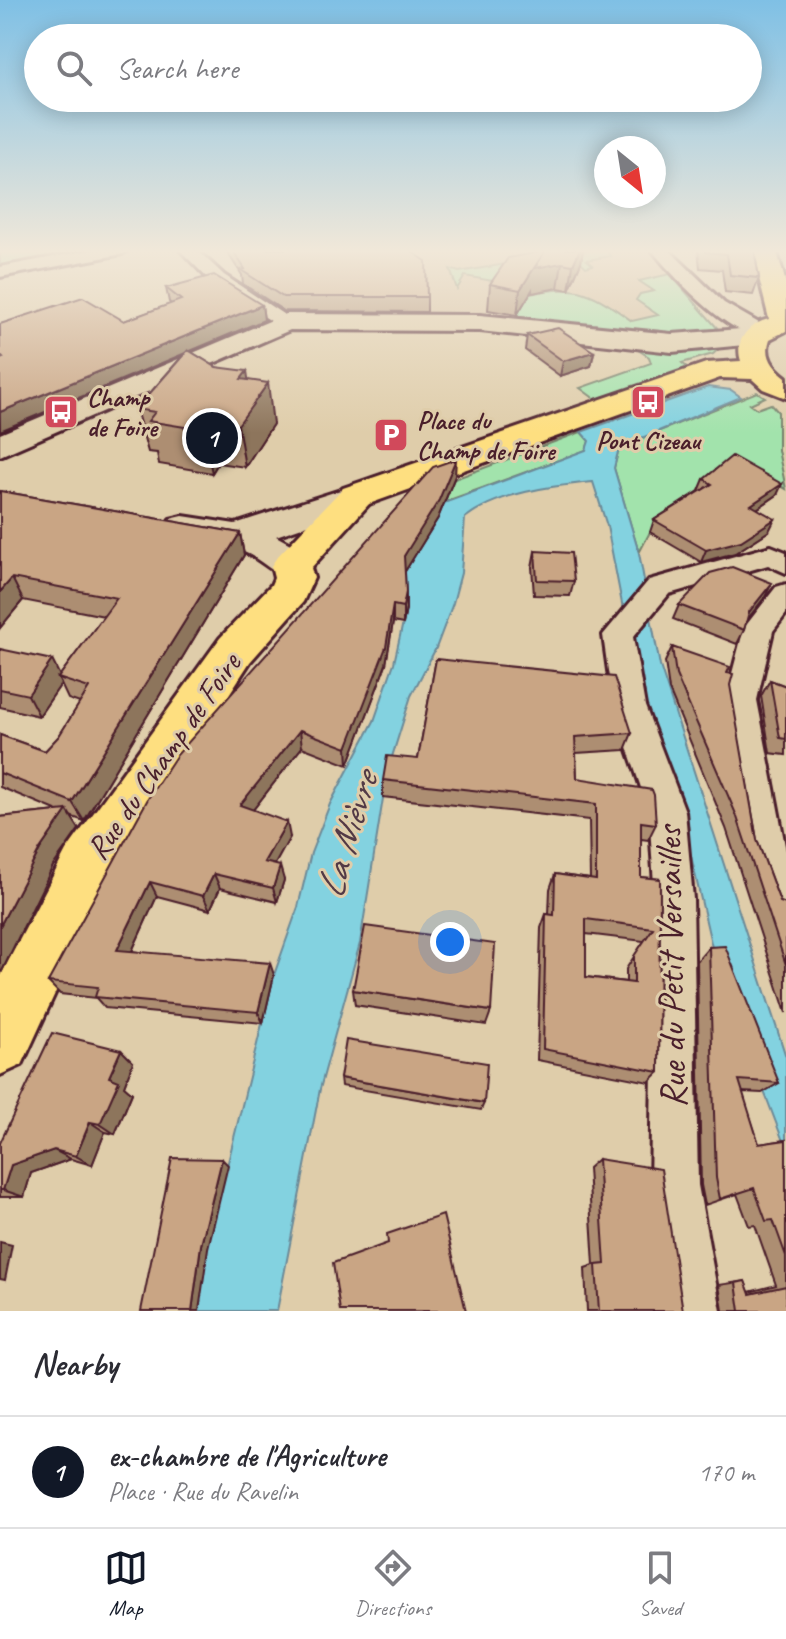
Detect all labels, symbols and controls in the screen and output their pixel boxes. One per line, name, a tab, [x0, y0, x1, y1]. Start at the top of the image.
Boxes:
search box	[24, 24, 762, 112]
icon: search	[52, 46, 96, 90]
text: Search here	[116, 49, 238, 87]
north arrow	[594, 136, 666, 208]
place label: Champ de Foire	[87, 381, 159, 444]
bus stop icon: Pont Cizeau	[629, 383, 667, 421]
bus stop icon: Champ de Foire	[42, 393, 80, 431]
place label: Place du Champ de Foire	[417, 404, 557, 467]
pin: 1	[186, 408, 238, 468]
parking icon: Place du Champ de Foire	[372, 416, 410, 454]
place label: Pont Cizeau	[596, 424, 702, 457]
street label: Rue du Champ de Foire	[77, 643, 251, 868]
water label: La Nièvre	[304, 761, 391, 904]
street label: Rue du Petit Versailles	[644, 823, 696, 1108]
your location	[430, 922, 470, 962]
text: Nearby	[32, 1342, 118, 1385]
text: ex-chambre de l'Agriculture	[108, 1437, 386, 1475]
text: 1	[52, 1456, 64, 1489]
text: 170 m	[698, 1456, 754, 1489]
text: Place · Rue du Ravelin	[108, 1475, 298, 1508]
tab: Map	[104, 1546, 148, 1622]
tab: Directions	[355, 1546, 431, 1622]
tab: Saved	[638, 1546, 682, 1622]

